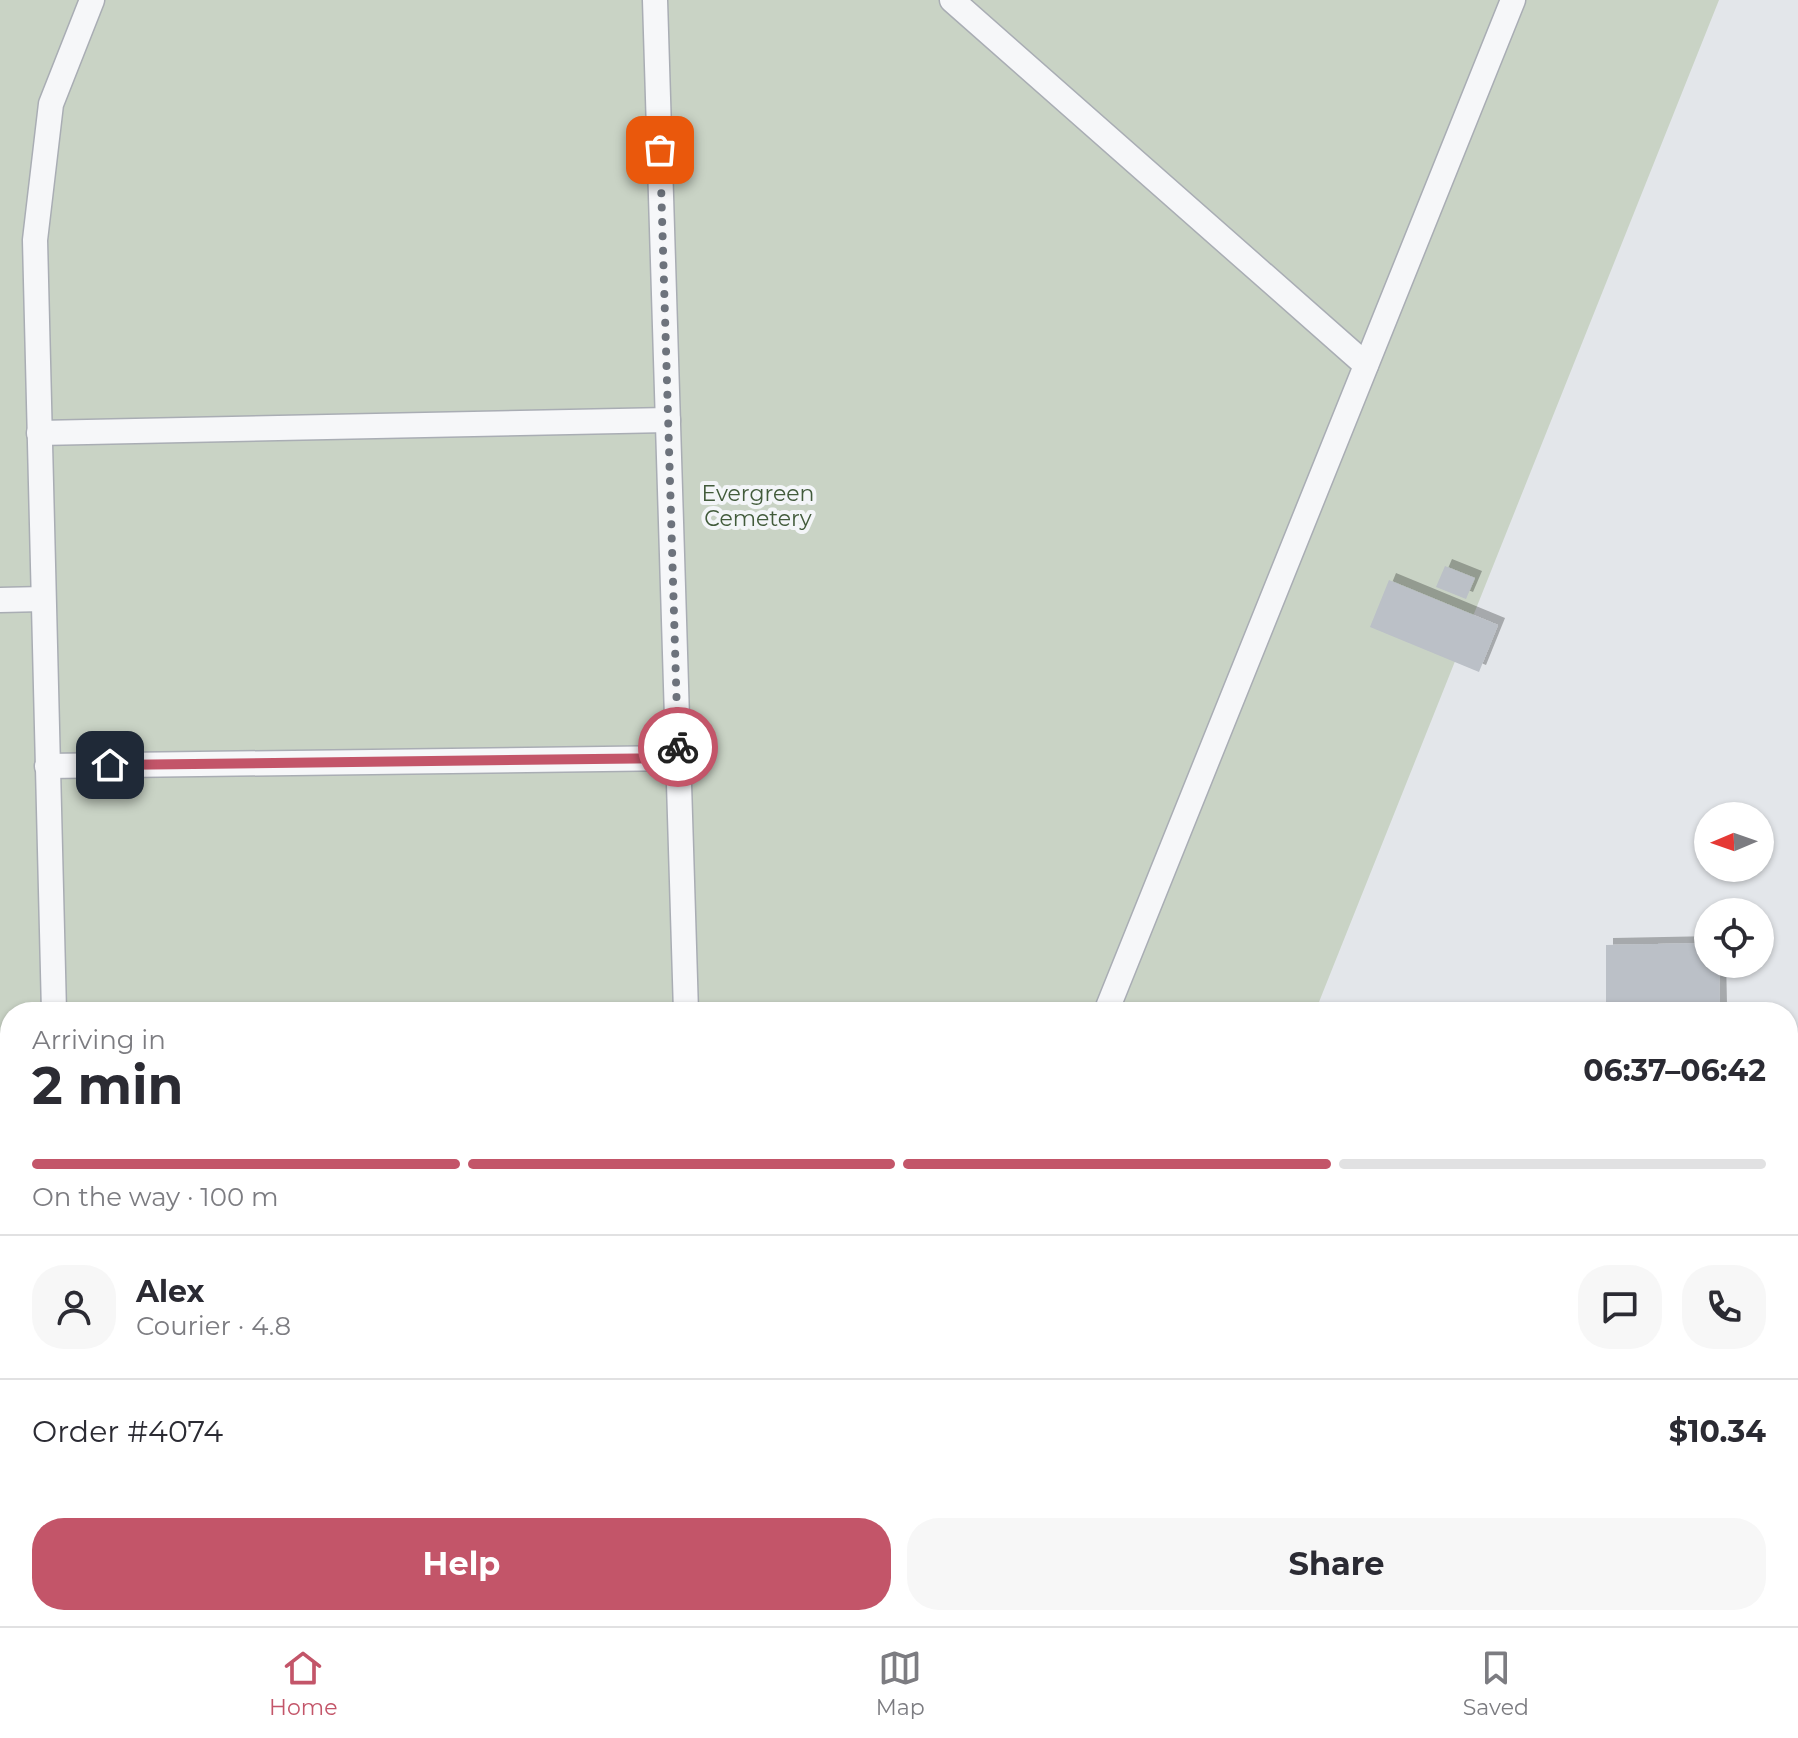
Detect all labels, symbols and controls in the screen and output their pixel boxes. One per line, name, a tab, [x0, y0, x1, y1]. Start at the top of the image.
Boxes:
pin	[626, 116, 694, 184]
icon: bag	[638, 128, 682, 172]
park label: Evergreen Cemetery	[702, 480, 814, 532]
courier	[638, 707, 718, 787]
icon: bike	[656, 725, 700, 769]
pin	[76, 731, 144, 799]
icon: home	[88, 743, 132, 787]
north arrow	[1694, 802, 1774, 882]
map controls	[1694, 802, 1774, 978]
button: locate	[1694, 898, 1774, 978]
text: Arriving in	[32, 1024, 166, 1056]
text: 06:37–06:42	[1583, 1052, 1766, 1089]
text: 2 min	[32, 1054, 184, 1117]
text: On the way · 100 m	[32, 1181, 279, 1213]
button: person	[32, 1265, 116, 1349]
button: chat	[1578, 1265, 1662, 1349]
button: phone	[1682, 1265, 1766, 1349]
text: Alex	[136, 1273, 204, 1310]
text: Courier · 4.8	[136, 1310, 291, 1342]
text: Order #4074	[32, 1413, 223, 1450]
text: $10.34	[1669, 1413, 1766, 1450]
button: Help	[32, 1518, 891, 1610]
button: Share	[907, 1518, 1766, 1610]
tab: Home	[269, 1646, 337, 1721]
tab: Map	[876, 1646, 925, 1721]
tab: Saved	[1463, 1646, 1529, 1721]

